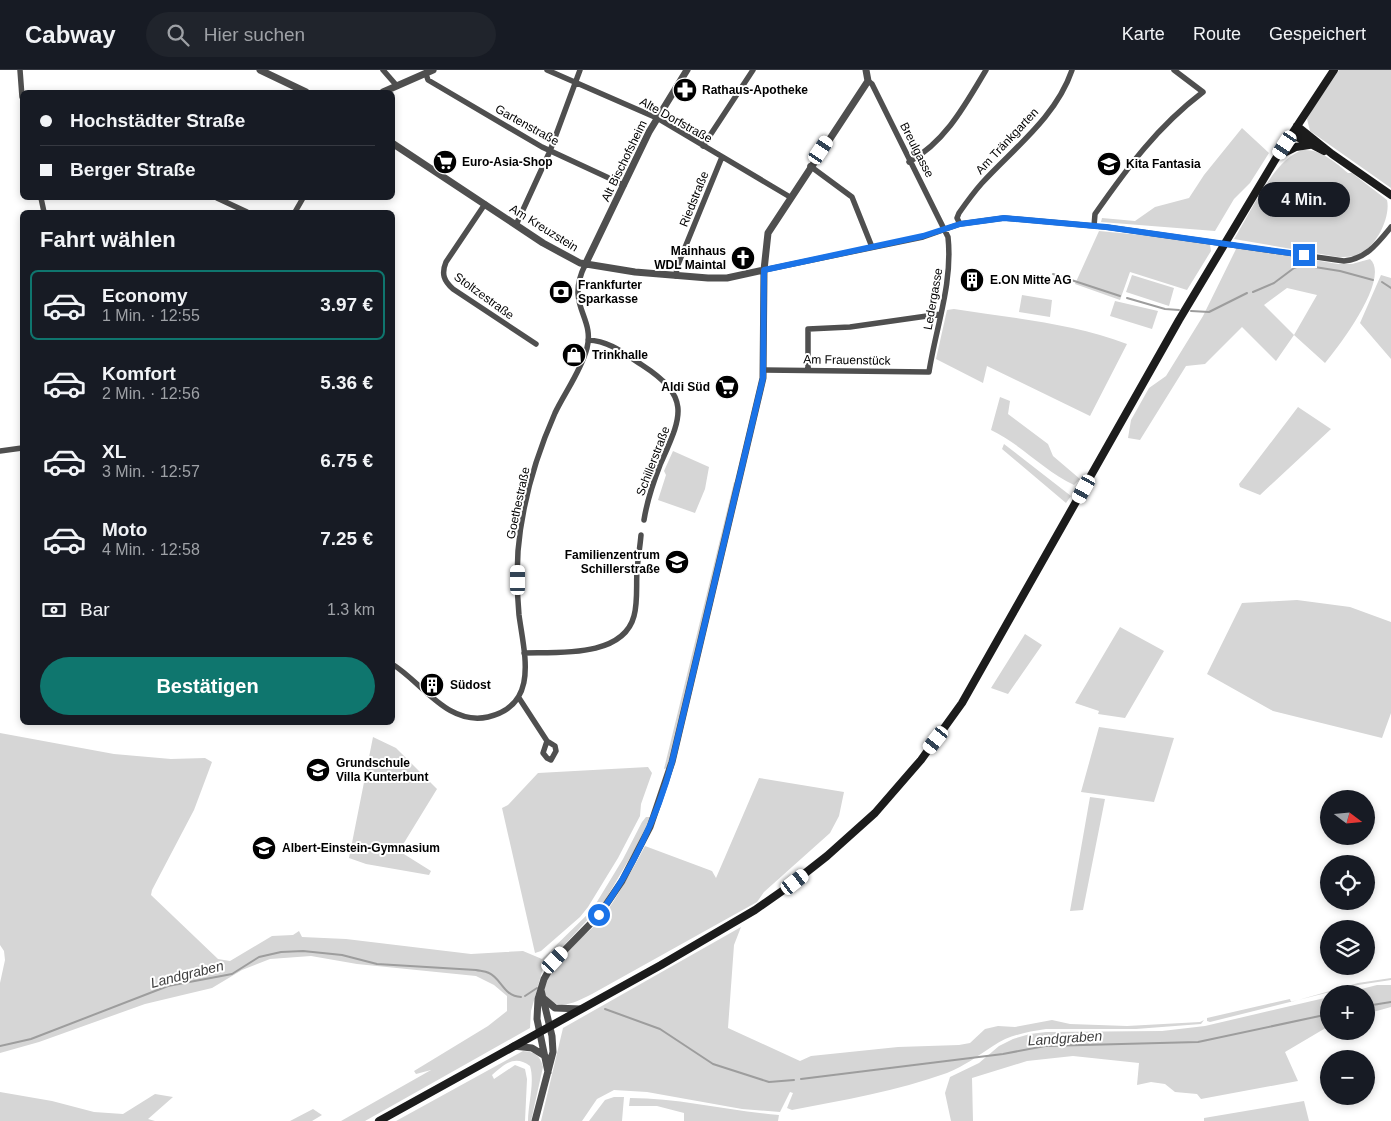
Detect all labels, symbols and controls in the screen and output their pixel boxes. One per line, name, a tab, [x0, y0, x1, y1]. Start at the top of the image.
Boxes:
search box	[146, 12, 496, 57]
text: Cabway	[25, 21, 116, 48]
icon: search	[164, 21, 192, 49]
text: Hier suchen	[204, 24, 305, 45]
text: Karte	[1122, 24, 1165, 44]
text: Route	[1193, 24, 1241, 44]
text: Gespeichert	[1269, 24, 1366, 44]
pharmacy icon: Rathaus-Apotheke	[672, 77, 698, 103]
place label: Rathaus-Apotheke	[702, 83, 808, 97]
street label: Alte Dorfstraße	[637, 94, 715, 146]
street label: Gartenstraße	[493, 102, 562, 148]
street label: Am Tränkgarten	[973, 105, 1041, 177]
text: Hochstädter Straße	[70, 110, 245, 131]
street label: Alt Bischofsheim	[598, 118, 650, 204]
street label: Breulgasse	[897, 120, 937, 180]
car	[1270, 128, 1299, 162]
car	[806, 133, 835, 167]
supermarket icon: Euro-Asia-Shop	[432, 149, 458, 175]
school or university icon: Kita Fantasia	[1096, 151, 1122, 177]
place label: Euro-Asia-Shop	[462, 155, 553, 169]
place label: Kita Fantasia	[1126, 157, 1201, 171]
text: Berger Straße	[70, 159, 196, 180]
street label: Riedstraße	[677, 169, 712, 229]
callout: 4 Min.	[1258, 182, 1350, 218]
text: 4 Min.	[1281, 191, 1327, 208]
street label: Am Kreuzstein	[507, 201, 581, 255]
text: Fahrt wählen	[40, 227, 176, 252]
place label: Mainhaus WDL Maintal	[654, 244, 726, 272]
route end	[1293, 244, 1315, 266]
church icon: Mainhaus WDL Maintal	[730, 245, 756, 271]
street label: Ledergasse	[921, 267, 945, 331]
building icon: E.ON Mitte AG	[959, 267, 985, 293]
street label: Stoltzestraße	[451, 270, 517, 323]
place label: E.ON Mitte AG	[990, 273, 1072, 287]
place label: Frankfurter Sparkasse	[578, 278, 642, 306]
bank icon: Frankfurter Sparkasse	[548, 279, 574, 305]
icon: car	[42, 283, 87, 328]
text: Economy	[102, 285, 188, 306]
text: 3.97 €	[320, 294, 373, 315]
text: 1 Min. · 12:55	[102, 307, 200, 324]
shop icon: Trinkhalle	[561, 342, 587, 368]
place label: Trinkhalle	[592, 348, 648, 362]
street label: Am Frauenstück	[803, 352, 892, 368]
icon: car	[42, 361, 87, 406]
text: Komfort	[102, 363, 176, 384]
text: 5.36 €	[320, 372, 373, 393]
supermarket icon: Aldi Süd	[714, 374, 740, 400]
place label: Aldi Süd	[661, 380, 710, 394]
text: 2 Min. · 12:56	[102, 385, 200, 402]
street label: Schillerstraße	[633, 424, 673, 498]
icon: car	[42, 439, 87, 484]
text: XL	[102, 441, 126, 462]
text: 6.75 €	[320, 450, 373, 471]
text: 3 Min. · 12:57	[102, 463, 200, 480]
street label: Goethestraße	[504, 465, 533, 540]
car	[1070, 472, 1097, 506]
icon: car	[42, 517, 87, 562]
text: Moto	[102, 519, 147, 540]
text: 7.25 €	[320, 528, 373, 549]
text: 4 Min. · 12:58	[102, 541, 200, 558]
place label: Familienzentrum Schillerstraße	[565, 548, 660, 576]
school or university icon: Familienzentrum Schillerstraße	[664, 549, 690, 575]
car	[510, 565, 525, 595]
icon: cash	[40, 596, 68, 624]
text: Bar	[80, 599, 110, 620]
text: 1.3 km	[327, 601, 375, 618]
button: Bestätigen	[40, 657, 375, 715]
building icon: Südost	[419, 672, 445, 698]
place label: Südost	[450, 678, 491, 692]
car	[920, 724, 951, 756]
place label: Grundschule Villa Kunterbunt	[336, 756, 428, 784]
school or university icon: Grundschule Villa Kunterbunt	[305, 757, 331, 783]
north arrow	[1320, 790, 1375, 845]
map controls	[1320, 790, 1375, 1105]
school or university icon: Albert-Einstein-Gymnasium	[251, 835, 277, 861]
place label: Albert-Einstein-Gymnasium	[282, 841, 440, 855]
button: locate	[1320, 855, 1375, 910]
car	[778, 867, 811, 897]
route start	[588, 904, 610, 926]
button: layers	[1320, 920, 1375, 975]
car	[539, 944, 570, 976]
water label: Landgraben	[149, 957, 225, 991]
button: +	[1320, 985, 1375, 1040]
water label: Landgraben	[1027, 1027, 1103, 1049]
button: −	[1320, 1050, 1375, 1105]

